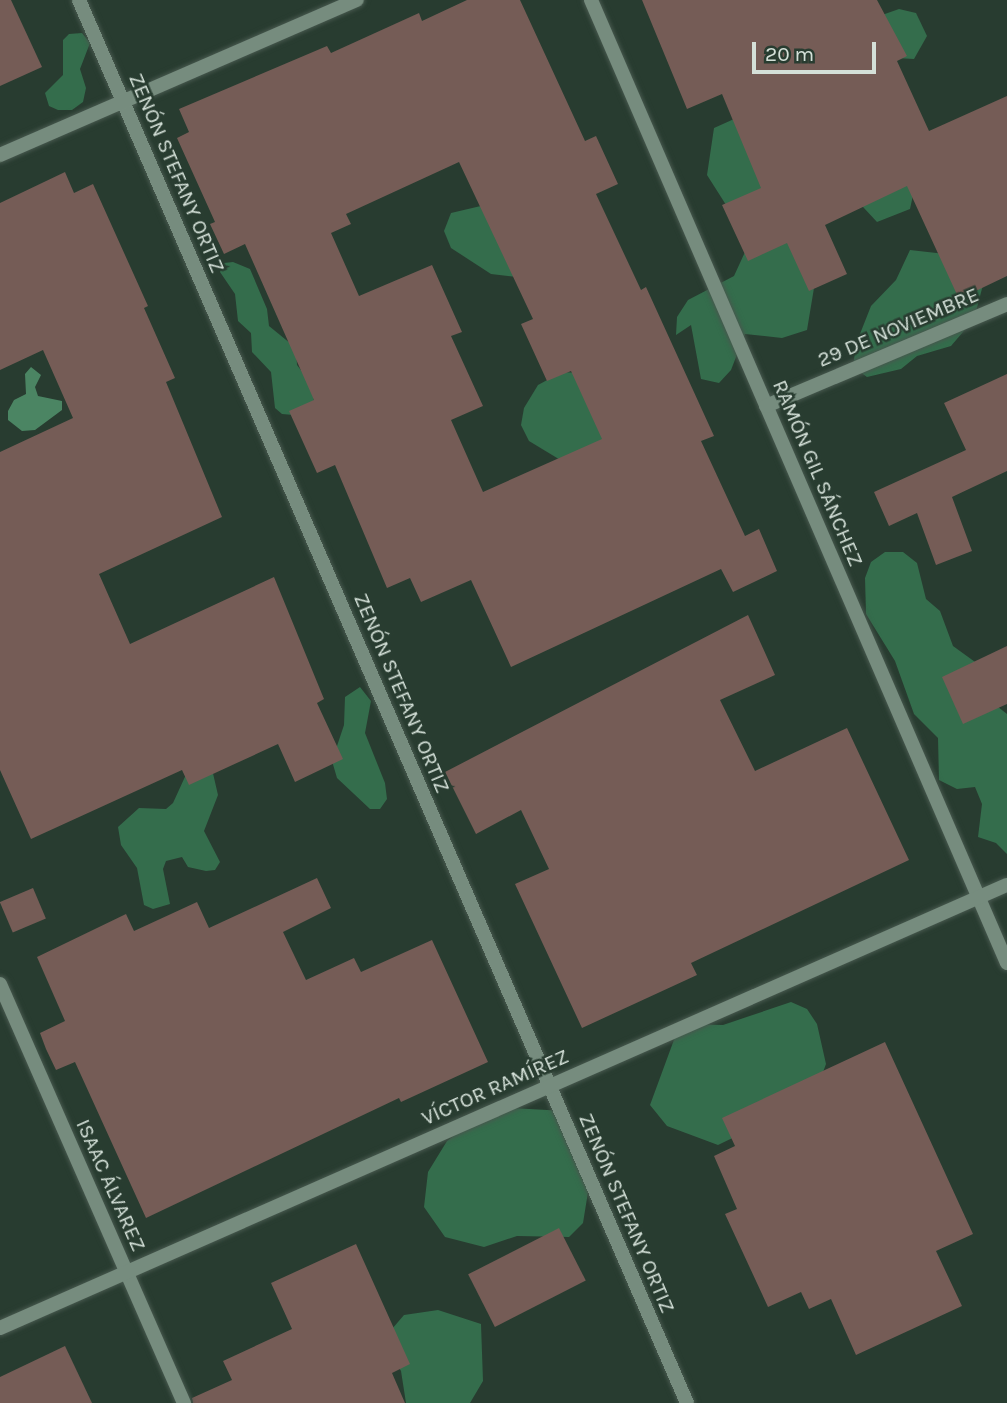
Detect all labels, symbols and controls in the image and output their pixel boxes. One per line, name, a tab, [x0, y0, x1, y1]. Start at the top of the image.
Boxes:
scale bar	[755, 28, 879, 72]
text: 20 m	[765, 42, 814, 66]
street label: ZENÓN STEFANY ORTIZ	[124, 69, 230, 277]
street label: 29 DE NOVIEMBRE	[814, 282, 982, 372]
street label: RAMÓN GIL SÁNCHEZ	[767, 376, 869, 570]
street label: ZENÓN STEFANY ORTIZ	[349, 589, 455, 797]
street label: VÍCTOR RAMÍREZ	[418, 1043, 572, 1131]
street label: ZENÓN STEFANY ORTIZ	[574, 1109, 680, 1317]
street label: ISAAC ÁLVAREZ	[71, 1115, 151, 1255]

